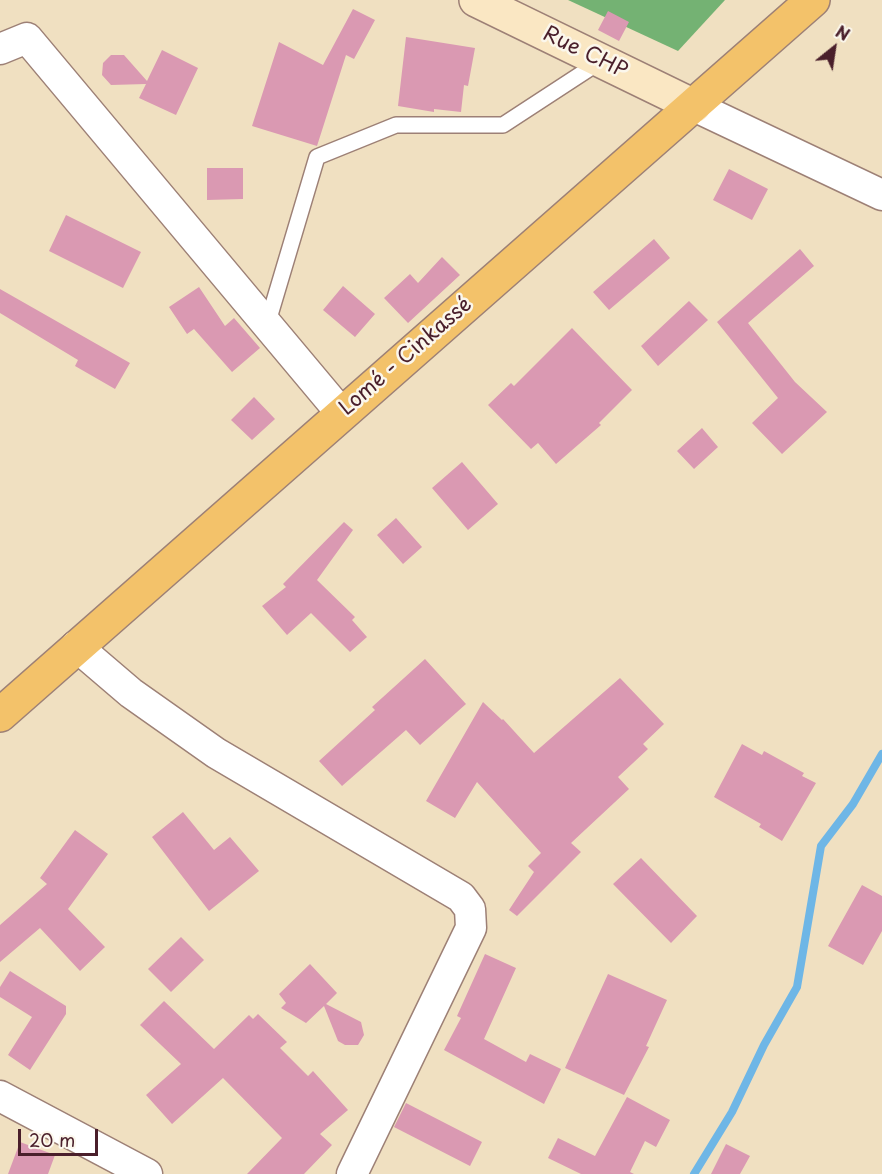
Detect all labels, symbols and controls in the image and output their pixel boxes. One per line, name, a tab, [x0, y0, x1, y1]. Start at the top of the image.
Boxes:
north arrow	[804, 18, 864, 78]
text: N	[832, 19, 854, 46]
street label: Rue CHP	[539, 22, 631, 84]
street label: Lomé - Cinkassé	[335, 293, 477, 421]
scale bar	[21, 1117, 100, 1155]
text: 20 m	[29, 1126, 75, 1153]

